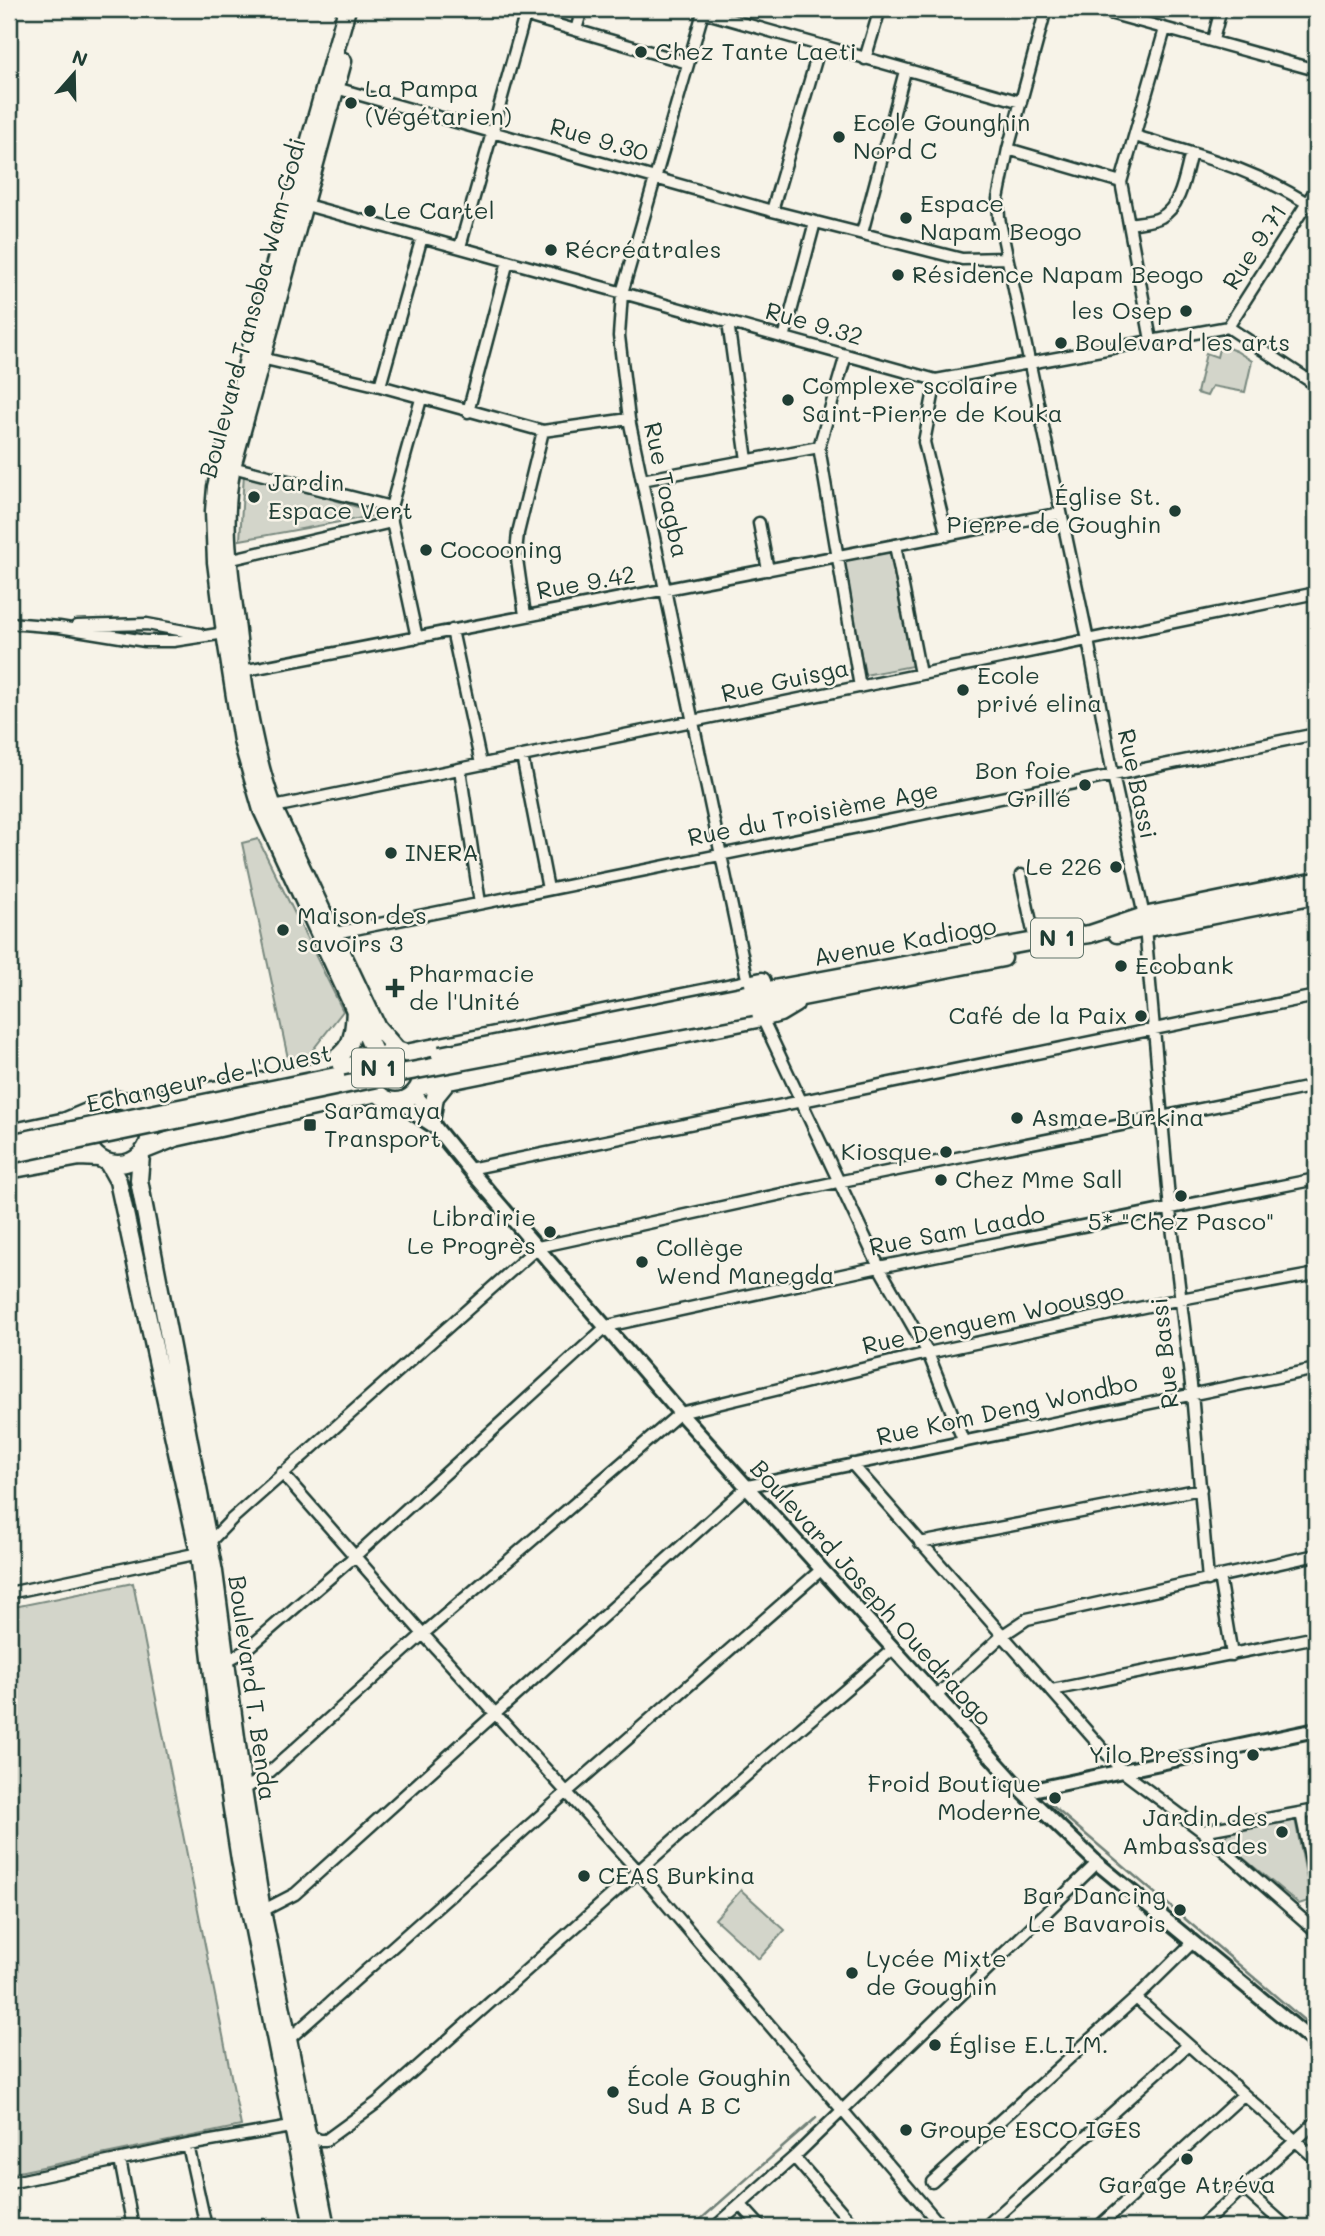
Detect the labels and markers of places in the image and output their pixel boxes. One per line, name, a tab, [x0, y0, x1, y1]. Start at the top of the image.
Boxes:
place label: Chez Tante Laeti	[655, 35, 857, 66]
marker: Chez Tante Laeti	[633, 44, 649, 60]
place label: La Pampa (Végétarien)	[365, 72, 512, 131]
marker: La Pampa (Végétarien)	[343, 95, 359, 111]
place label: Ecole Gounghin Nord C	[853, 106, 1030, 165]
marker: Ecole Gounghin Nord C	[831, 129, 847, 145]
place label: Espace Napam Beogo	[920, 187, 1081, 246]
place label: Le Cartel	[384, 194, 495, 225]
marker: Le Cartel	[362, 203, 378, 219]
marker: Espace Napam Beogo	[898, 210, 914, 226]
place label: Récréatrales	[565, 233, 721, 264]
marker: Récréatrales	[543, 242, 559, 258]
place label: Résidence Napam Beogo	[912, 258, 1203, 289]
marker: Résidence Napam Beogo	[890, 267, 906, 283]
place label: les Osep	[1071, 294, 1172, 325]
marker: les Osep	[1178, 303, 1194, 319]
place label: Boulevard les arts	[1075, 326, 1290, 357]
marker: Boulevard les arts	[1053, 335, 1069, 351]
place label: Complexe scolaire Saint-Pierre de Kouka	[802, 369, 1063, 428]
marker: Complexe scolaire Saint-Pierre de Kouka	[780, 392, 796, 408]
place label: Jardin Espace Vert	[268, 466, 413, 525]
place label: Église St. Pierre de Goughin	[947, 480, 1161, 539]
marker: Jardin Espace Vert	[246, 489, 262, 505]
marker: Église St. Pierre de Goughin	[1167, 503, 1183, 519]
place label: Cocooning	[440, 533, 562, 564]
marker: Cocooning	[418, 542, 434, 558]
place label: Ecole privé elina	[977, 659, 1102, 718]
marker: Ecole privé elina	[955, 682, 971, 698]
place label: Bon foie Grillé	[975, 754, 1071, 813]
marker: Bon foie Grillé	[1077, 777, 1093, 793]
place label: INERA	[405, 836, 479, 867]
marker: INERA	[383, 845, 399, 861]
place label: Le 226	[1026, 850, 1102, 881]
marker: Le 226	[1108, 859, 1124, 875]
place label: Maison des savoirs 3	[297, 899, 427, 958]
marker: Maison des savoirs 3	[275, 922, 291, 938]
place label: Ecobank	[1135, 949, 1233, 980]
place label: Pharmacie de l'Unité	[409, 957, 535, 1016]
marker: Ecobank	[1113, 958, 1129, 974]
marker: Pharmacie de l'Unité	[387, 980, 403, 996]
place label: Café de la Paix	[948, 999, 1127, 1030]
marker: Café de la Paix	[1133, 1008, 1149, 1024]
place label: Saramaya Transport	[324, 1094, 441, 1153]
place label: Asmae Burkina	[1031, 1101, 1204, 1132]
marker: Asmae Burkina	[1009, 1110, 1025, 1126]
marker: Saramaya Transport	[302, 1117, 318, 1133]
place label: Kiosque	[841, 1135, 932, 1166]
marker: Kiosque	[938, 1144, 954, 1160]
place label: Chez Mme Sall	[955, 1163, 1123, 1194]
marker: Chez Mme Sall	[933, 1172, 949, 1188]
marker: 5* "Chez Pasco"	[1173, 1188, 1189, 1204]
place label: Librairie Le Progrès	[407, 1201, 536, 1260]
place label: 5* "Chez Pasco"	[1088, 1205, 1274, 1236]
marker: Librairie Le Progrès	[542, 1224, 558, 1240]
place label: Collège Wend Manegda	[656, 1231, 834, 1290]
marker: Collège Wend Manegda	[634, 1254, 650, 1270]
place label: Yilo Pressing	[1089, 1738, 1239, 1769]
marker: Yilo Pressing	[1245, 1747, 1261, 1763]
place label: Froid Boutique Moderne	[868, 1767, 1041, 1826]
marker: Froid Boutique Moderne	[1047, 1790, 1063, 1806]
place label: Jardin des Ambassades	[1122, 1801, 1268, 1860]
marker: Jardin des Ambassades	[1274, 1824, 1290, 1840]
place label: CEAS Burkina	[598, 1859, 755, 1890]
marker: CEAS Burkina	[576, 1868, 592, 1884]
place label: Bar Dancing Le Bavarois	[1023, 1879, 1166, 1938]
marker: Bar Dancing Le Bavarois	[1172, 1902, 1188, 1918]
place label: Lycée Mixte de Goughin	[866, 1942, 1007, 2001]
marker: Lycée Mixte de Goughin	[844, 1965, 860, 1981]
place label: Église E.L.I.M.	[949, 2028, 1109, 2059]
marker: Église E.L.I.M.	[927, 2037, 943, 2053]
place label: École Goughin Sud A B C	[627, 2061, 791, 2120]
marker: École Goughin Sud A B C	[605, 2084, 621, 2100]
place label: Groupe ESCO IGES	[920, 2113, 1141, 2144]
marker: Groupe ESCO IGES	[898, 2122, 914, 2138]
marker: Garage Atréva	[1179, 2151, 1195, 2167]
place label: Garage Atréva	[1098, 2168, 1276, 2199]

